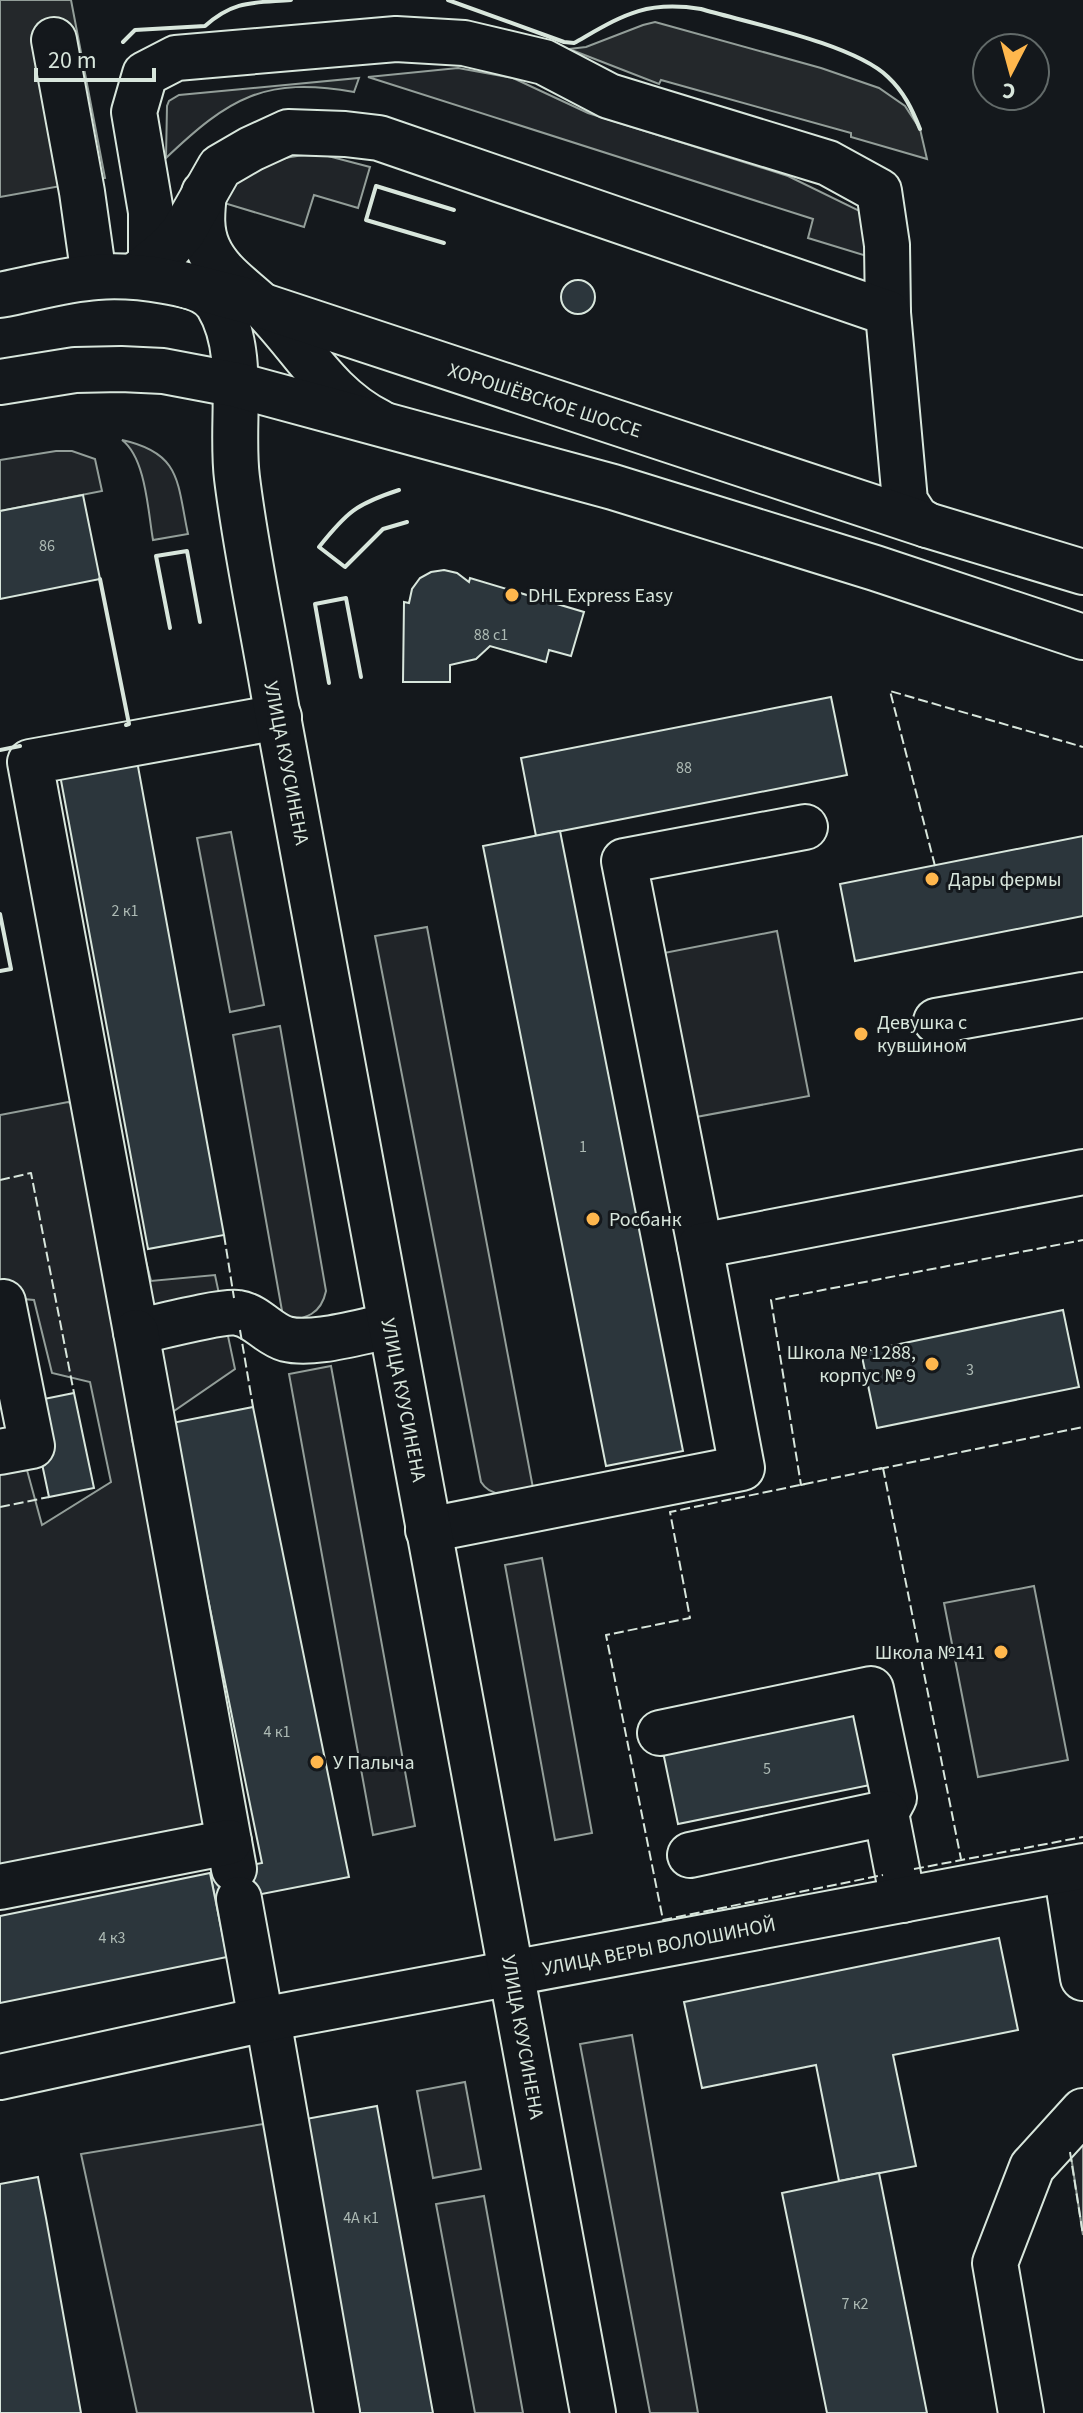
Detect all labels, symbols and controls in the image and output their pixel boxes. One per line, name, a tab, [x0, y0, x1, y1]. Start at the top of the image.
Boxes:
scale bar	[36, 32, 154, 82]
north arrow	[971, 32, 1051, 112]
text: 20 m	[48, 43, 97, 78]
text: С	[1001, 74, 1017, 107]
street label: ХОРОШЁВСКОЕ ШОССЕ	[444, 356, 645, 445]
house number: 86	[39, 535, 55, 557]
place label: DHL Express Easy	[528, 582, 673, 610]
marker: DHL Express Easy	[503, 586, 521, 604]
house number: 88 с1	[474, 624, 508, 646]
street label: УЛИЦА КУУСИНЕНА	[256, 679, 316, 848]
house number: 88	[676, 757, 692, 779]
place label: Дары фермы	[948, 866, 1061, 894]
marker: Дары фермы	[923, 870, 941, 888]
house number: 2 к1	[111, 900, 139, 922]
place label: Девушка с кувшином	[877, 1009, 967, 1060]
marker: Девушка с кувшином	[852, 1025, 870, 1043]
house number: 1	[579, 1136, 587, 1158]
place label: Росбанк	[609, 1206, 682, 1234]
marker: Росбанк	[584, 1210, 602, 1228]
street label: УЛИЦА КУУСИНЕНА	[373, 1316, 433, 1485]
place label: Школа № 1288, корпус № 9	[787, 1339, 916, 1390]
marker: Школа № 1288, корпус № 9	[923, 1355, 941, 1373]
house number: 3	[966, 1359, 974, 1381]
place label: Школа №141	[875, 1639, 985, 1667]
marker: Школа №141	[992, 1643, 1010, 1661]
house number: 4 к1	[263, 1721, 291, 1743]
place label: У Палыча	[333, 1749, 415, 1777]
marker: У Палыча	[308, 1753, 326, 1771]
house number: 5	[763, 1758, 771, 1780]
street label: УЛИЦА ВЕРЫ ВОЛОШИНОЙ	[540, 1911, 778, 1983]
house number: 4 к3	[98, 1927, 126, 1949]
street label: УЛИЦА КУУСИНЕНА	[494, 1953, 550, 2122]
house number: 4А к1	[343, 2207, 379, 2229]
house number: 7 к2	[841, 2293, 869, 2315]

